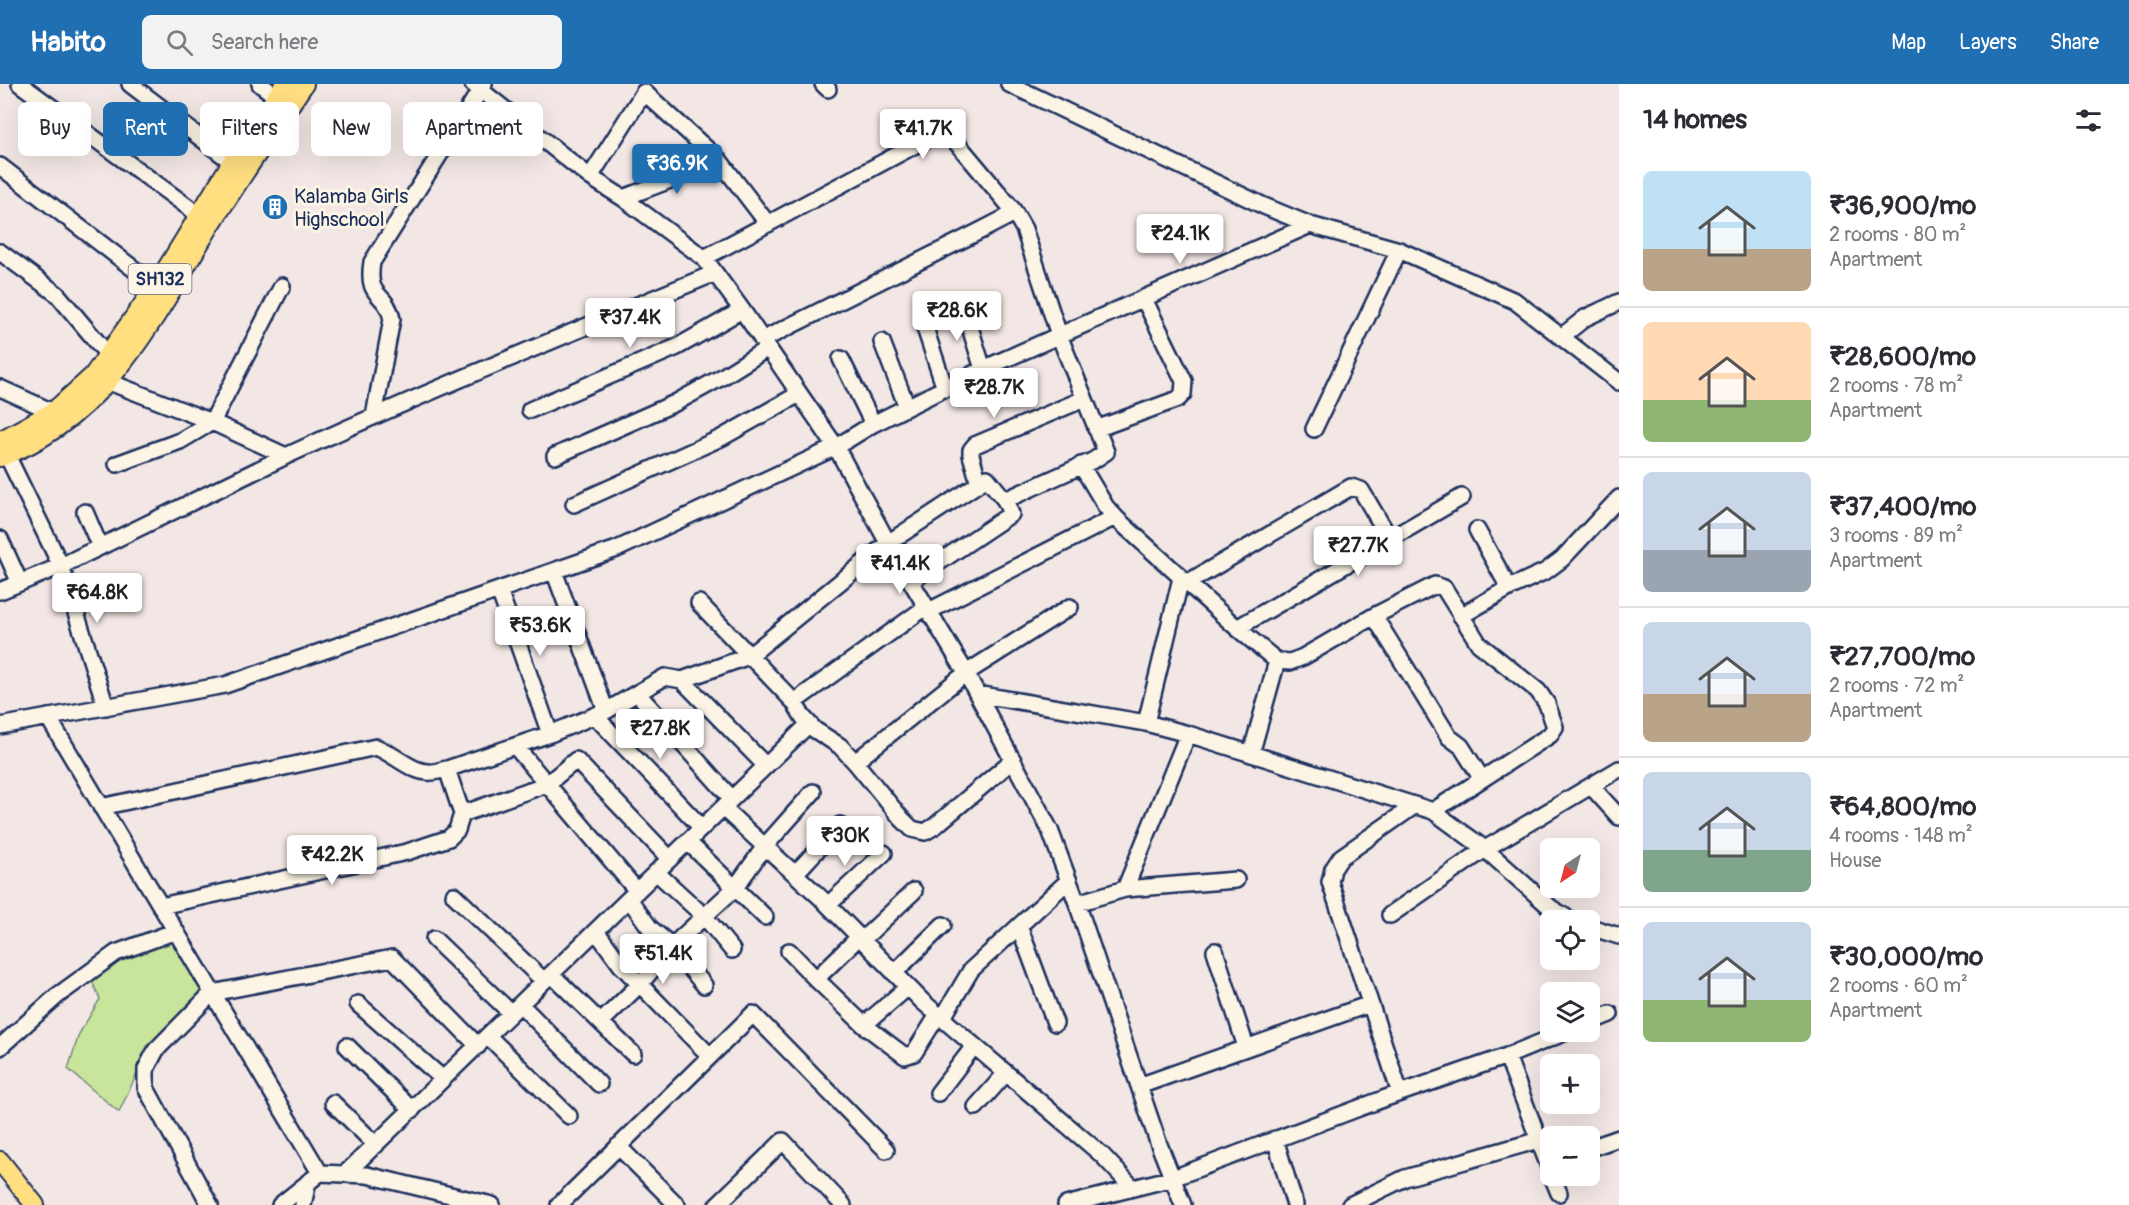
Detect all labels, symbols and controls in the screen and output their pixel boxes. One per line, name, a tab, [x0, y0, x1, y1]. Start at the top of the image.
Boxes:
search box	[142, 15, 562, 69]
text: Habito	[30, 25, 106, 60]
icon: search	[163, 26, 196, 59]
text: Search here	[211, 28, 318, 56]
text: Map	[1891, 29, 1926, 56]
text: Layers	[1959, 29, 2017, 56]
text: Share	[2050, 29, 2099, 56]
chip: Buy	[18, 102, 91, 156]
chip: Rent	[103, 102, 188, 156]
chip: Filters	[200, 102, 299, 156]
chip: New	[311, 102, 391, 156]
chip: Apartment	[403, 102, 543, 156]
text: 14 homes	[1643, 104, 1747, 136]
icon: filters	[2072, 104, 2105, 137]
pin: ₹41.7K	[874, 109, 972, 160]
text: ₹41.7K	[894, 116, 952, 141]
pin: ₹36.9K	[628, 144, 726, 195]
text: ₹36.9K	[646, 151, 708, 176]
place label: Kalamba Girls Highschool	[294, 184, 408, 232]
text: ₹36,900/mo	[1829, 190, 1976, 222]
building icon: Kalamba Girls Highschool	[260, 192, 290, 222]
icon: home	[1691, 195, 1763, 267]
pin: ₹24.1K	[1131, 214, 1229, 265]
text: ₹24.1K	[1150, 221, 1210, 246]
text: 2 rooms · 80 m²	[1829, 222, 1966, 247]
text: Apartment	[1829, 247, 1922, 272]
road number: SH132	[128, 264, 192, 294]
pin: ₹28.6K	[908, 291, 1006, 342]
pin: ₹37.4K	[581, 298, 679, 349]
text: ₹28.6K	[926, 298, 988, 323]
text: ₹37.4K	[599, 305, 661, 330]
text: ₹28,600/mo	[1829, 341, 1976, 373]
icon: home	[1691, 346, 1763, 418]
pin: ₹28.7K	[945, 368, 1043, 419]
text: 2 rooms · 78 m²	[1829, 373, 1963, 398]
text: ₹28.7K	[964, 375, 1024, 400]
text: Apartment	[1829, 398, 1922, 423]
text: ₹37,400/mo	[1829, 491, 1976, 523]
icon: home	[1691, 496, 1763, 568]
text: 3 rooms · 89 m²	[1829, 523, 1963, 548]
pin: ₹27.7K	[1309, 526, 1407, 577]
text: ₹27.7K	[1328, 533, 1388, 558]
pin: ₹41.4K	[851, 544, 949, 595]
text: Apartment	[1829, 548, 1922, 573]
text: ₹41.4K	[870, 551, 930, 576]
pin: ₹64.8K	[48, 573, 146, 624]
text: ₹64.8K	[66, 580, 128, 605]
pin: ₹53.6K	[491, 606, 589, 657]
text: ₹53.6K	[509, 613, 571, 638]
text: ₹27,700/mo	[1829, 641, 1975, 673]
icon: home	[1691, 646, 1763, 718]
text: 2 rooms · 72 m²	[1829, 673, 1964, 698]
text: Apartment	[1829, 698, 1922, 723]
pin: ₹27.8K	[611, 709, 709, 760]
text: ₹27.8K	[630, 716, 690, 741]
text: ₹64,800/mo	[1829, 791, 1976, 823]
icon: home	[1691, 796, 1763, 868]
pin: ₹30K	[809, 816, 881, 867]
text: ₹30K	[821, 823, 869, 848]
text: 4 rooms · 148 m²	[1829, 823, 1973, 848]
pin: ₹42.2K	[283, 835, 381, 886]
north arrow	[1540, 838, 1600, 898]
map controls	[1540, 838, 1600, 1186]
text: ₹42.2K	[301, 842, 363, 867]
text: House	[1829, 848, 1881, 873]
button: locate	[1540, 910, 1600, 970]
pin: ₹51.4K	[614, 934, 712, 985]
text: ₹51.4K	[634, 941, 692, 966]
text: ₹30,000/mo	[1829, 941, 1983, 973]
icon: home	[1691, 946, 1763, 1018]
text: 2 rooms · 60 m²	[1829, 973, 1968, 998]
button: layers	[1540, 982, 1600, 1042]
text: Apartment	[1829, 998, 1922, 1023]
button: +	[1540, 1054, 1600, 1114]
button: −	[1540, 1126, 1600, 1186]

